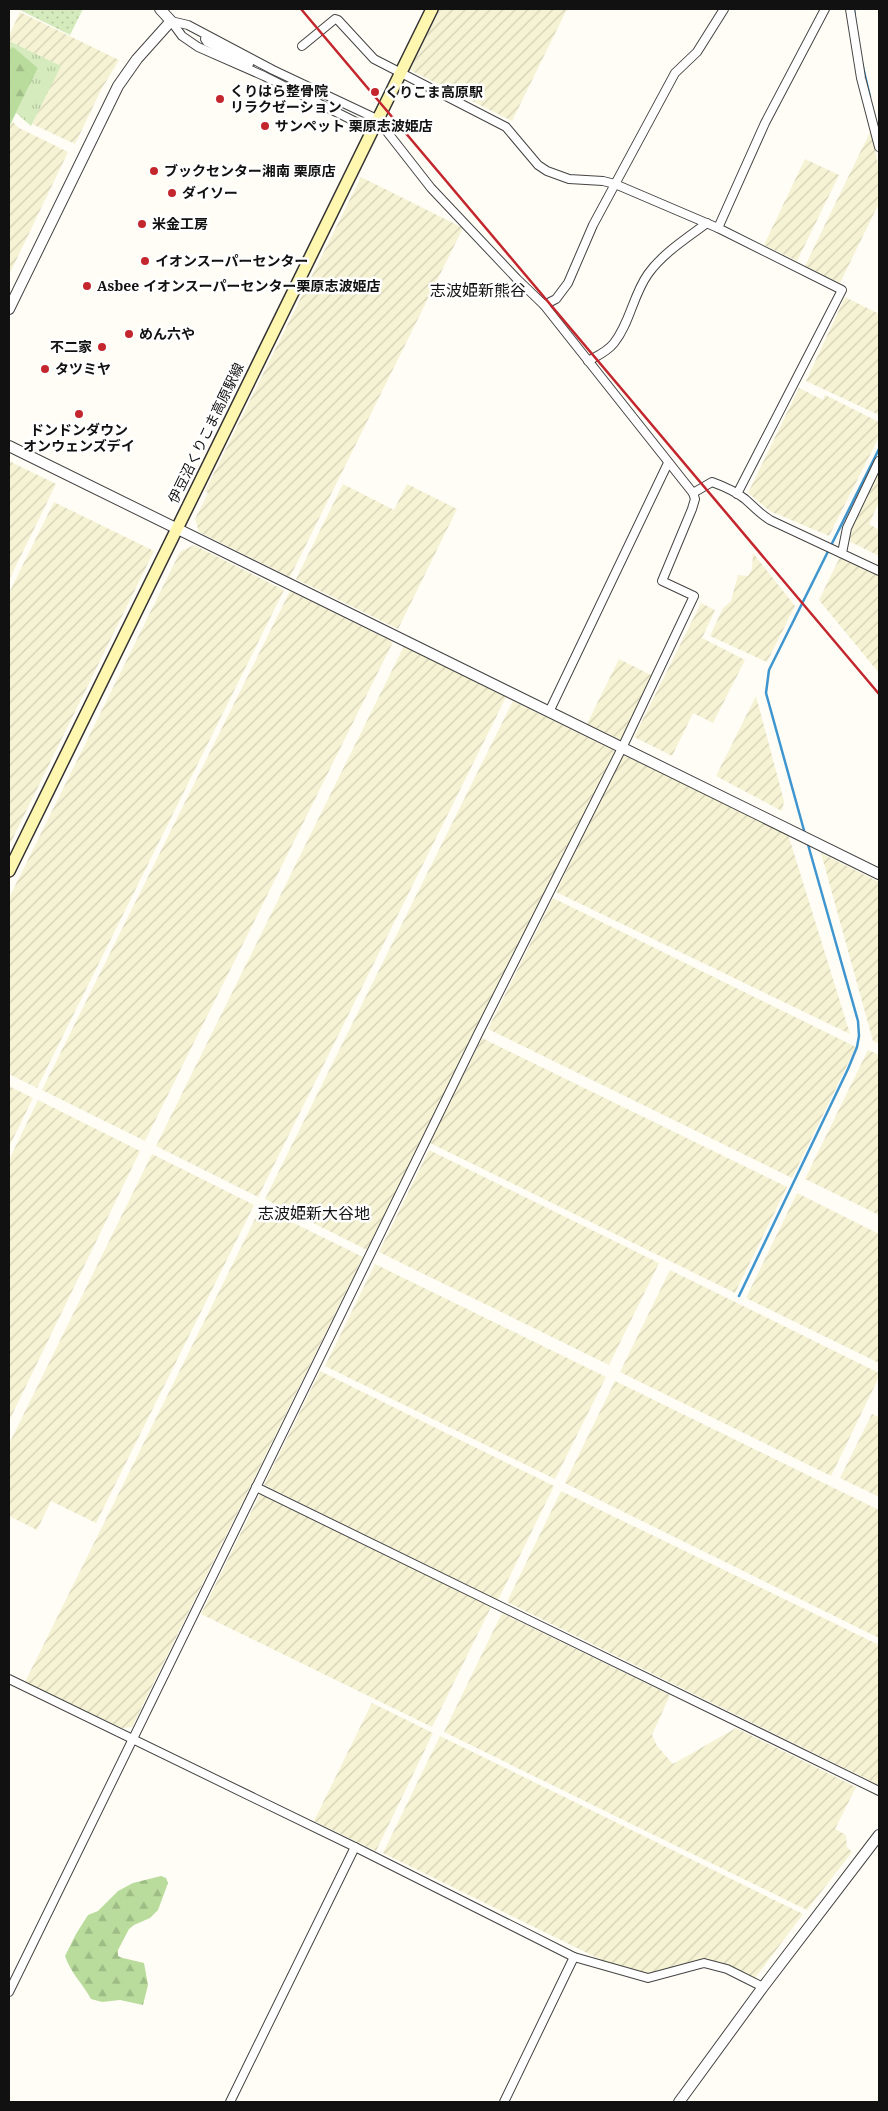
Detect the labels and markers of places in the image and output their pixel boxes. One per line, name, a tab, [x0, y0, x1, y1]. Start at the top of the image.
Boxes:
place label: くりはら整骨院 リラクゼーション	[230, 81, 342, 116]
place label: くりこま高原駅	[385, 82, 483, 101]
marker: くりこま高原駅	[369, 86, 381, 98]
marker: くりはら整骨院 リラクゼーション	[214, 93, 226, 105]
place label: サンペット 栗原志波姫店	[275, 116, 433, 135]
marker: サンペット 栗原志波姫店	[259, 120, 271, 132]
place label: ブックセンター湘南 栗原店	[164, 161, 336, 180]
marker: ブックセンター湘南 栗原店	[148, 165, 160, 177]
place label: ダイソー	[182, 183, 238, 202]
marker: ダイソー	[166, 187, 178, 199]
place label: 米金工房	[152, 214, 208, 233]
marker: 米金工房	[136, 218, 148, 230]
place label: イオンスーパーセンター	[155, 251, 309, 270]
marker: イオンスーパーセンター	[139, 255, 151, 267]
place label: Asbee イオンスーパーセンター栗原志波姫店	[97, 276, 381, 295]
marker: Asbee イオンスーパーセンター栗原志波姫店	[81, 280, 93, 292]
place label: めん六や	[139, 324, 195, 343]
marker: めん六や	[123, 328, 135, 340]
place label: 不二家	[50, 337, 92, 356]
marker: 不二家	[96, 341, 108, 353]
place label: タツミヤ	[55, 359, 111, 378]
marker: タツミヤ	[39, 363, 51, 375]
marker: ドンドンダウン オンウェンズデイ	[73, 408, 85, 420]
place label: ドンドンダウン オンウェンズデイ	[23, 420, 135, 455]

